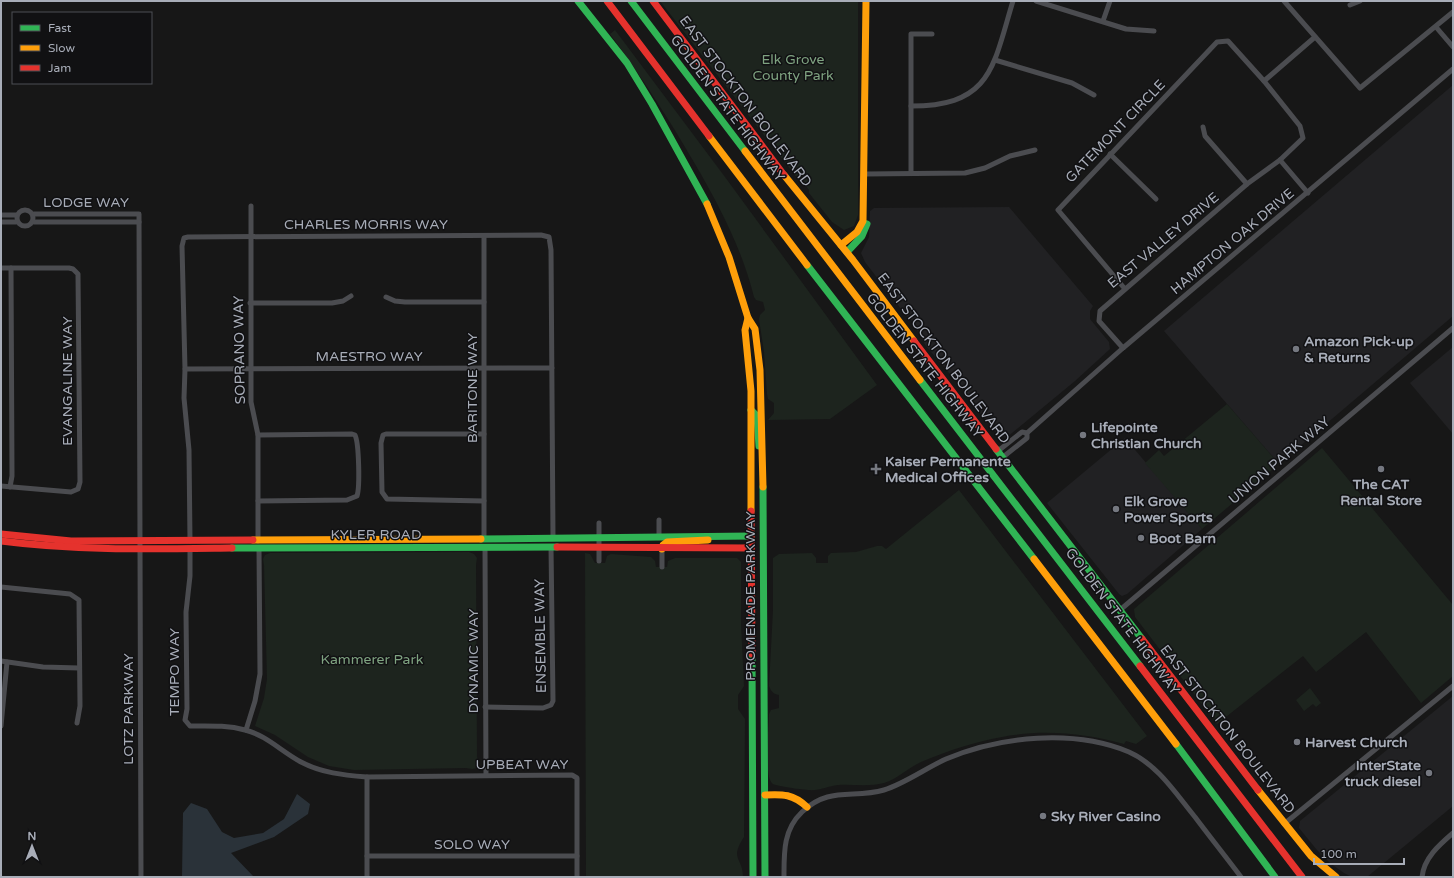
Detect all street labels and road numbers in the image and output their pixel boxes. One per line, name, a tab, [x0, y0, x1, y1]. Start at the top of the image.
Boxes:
street label: EAST STOCKTON BOULEVARD	[676, 12, 815, 190]
street label: GOLDEN STATE HIGHWAY	[667, 32, 788, 185]
street label: GATEMONT CIRCLE	[1062, 76, 1169, 186]
street label: HAMPTON OAK DRIVE	[1167, 185, 1298, 298]
street label: EAST VALLEY DRIVE	[1104, 189, 1222, 292]
street label: LODGE WAY	[43, 194, 129, 211]
street label: CHARLES MORRIS WAY	[284, 216, 448, 233]
street label: EAST STOCKTON BOULEVARD	[874, 269, 1013, 447]
street label: GOLDEN STATE HIGHWAY	[863, 289, 987, 441]
street label: SOPRANO WAY	[230, 295, 249, 405]
street label: EVANGALINE WAY	[59, 316, 76, 446]
street label: BARITONE WAY	[464, 333, 481, 443]
street label: MAESTRO WAY	[315, 348, 423, 365]
street label: UNION PARK WAY	[1225, 413, 1333, 508]
street label: PROMENADE PARKWAY	[742, 511, 759, 681]
street label: KYLER ROAD	[330, 526, 422, 543]
street label: GOLDEN STATE HIGHWAY	[1062, 545, 1183, 698]
street label: ENSEMBLE WAY	[531, 579, 550, 693]
street label: DYNAMIC WAY	[465, 609, 482, 713]
street label: TEMPO WAY	[166, 628, 183, 716]
street label: EAST STOCKTON BOULEVARD	[1156, 641, 1299, 817]
street label: LOTZ PARKWAY	[120, 653, 137, 765]
street label: UPBEAT WAY	[475, 756, 569, 773]
street label: SOLO WAY	[434, 836, 510, 853]

